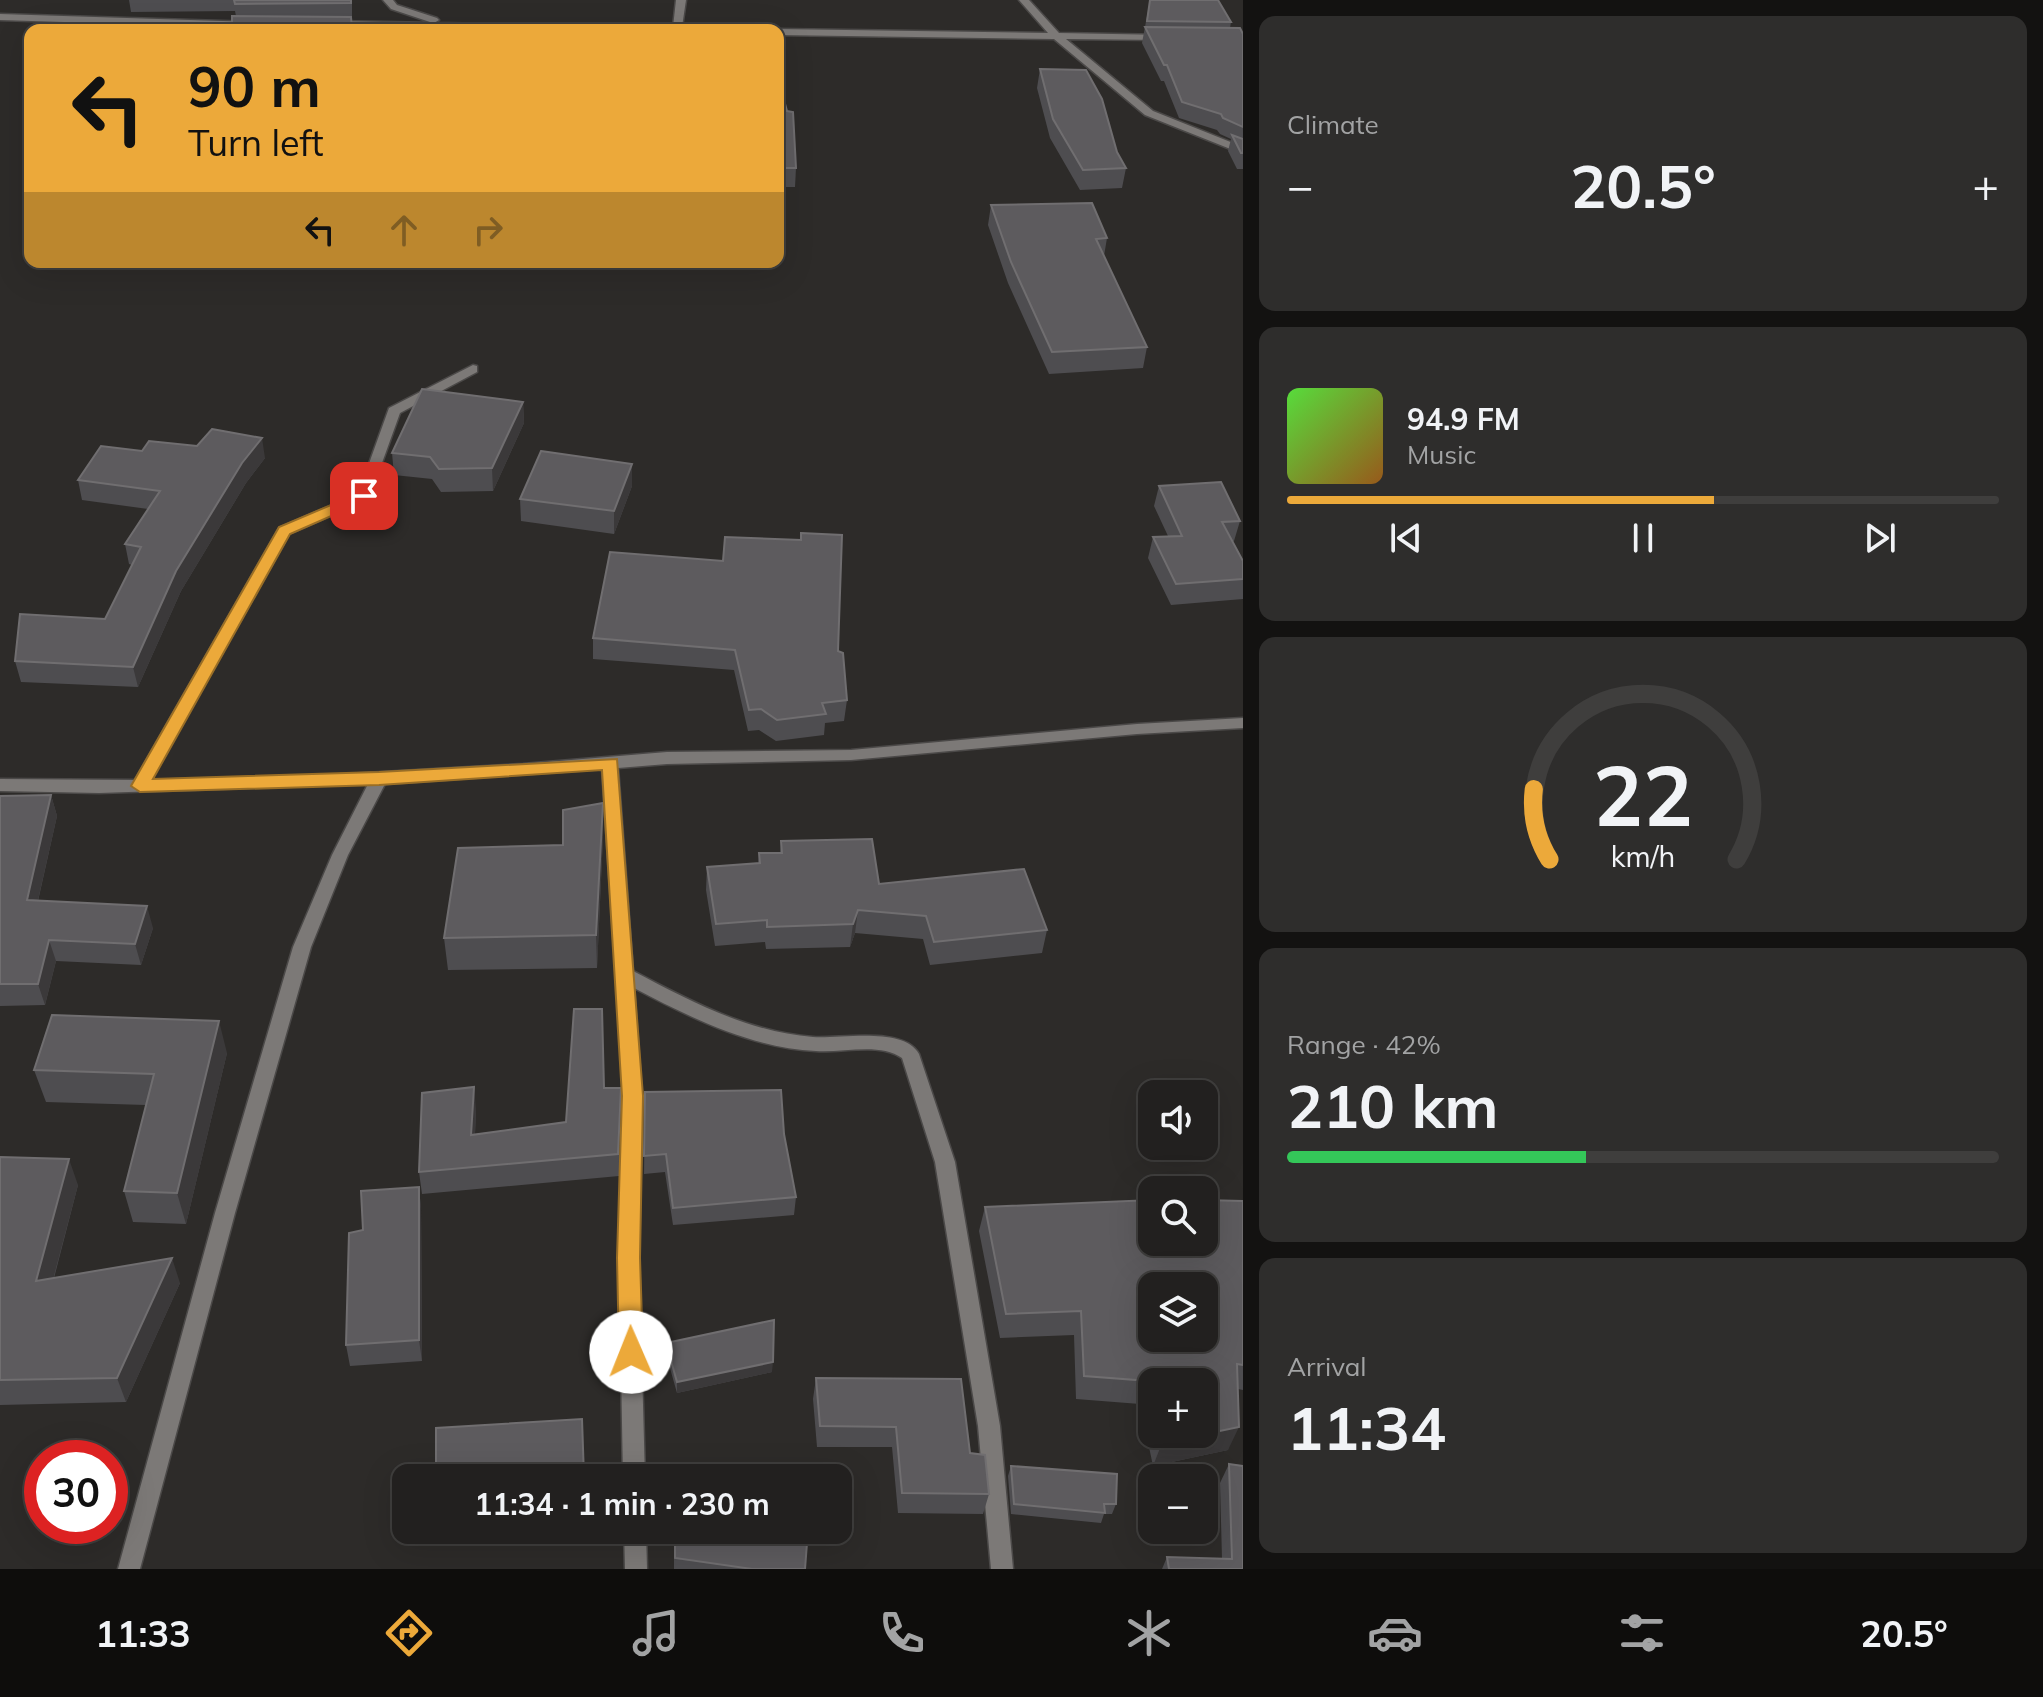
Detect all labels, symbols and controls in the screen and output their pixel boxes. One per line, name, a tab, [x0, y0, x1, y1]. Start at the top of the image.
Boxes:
text: 90 m	[188, 51, 321, 121]
icon: left	[56, 56, 160, 160]
text: Climate	[1287, 108, 1379, 141]
text: Turn left	[188, 120, 324, 165]
text: 20.5°	[1570, 148, 1716, 223]
text: −	[1287, 158, 1313, 213]
text: +	[1973, 158, 1999, 213]
icon: left	[298, 208, 342, 252]
icon: ahead	[382, 208, 426, 252]
icon: right	[466, 208, 510, 252]
text: 94.9 FM	[1407, 400, 1520, 438]
text: Music	[1407, 438, 1476, 471]
pin	[330, 462, 398, 530]
icon: arrive	[342, 474, 386, 518]
icon: previous	[1384, 516, 1428, 560]
icon: pause	[1621, 516, 1665, 560]
icon: next	[1858, 516, 1902, 560]
text: 22	[1593, 742, 1693, 847]
text: km/h	[1611, 839, 1675, 875]
text: Range · 42%	[1287, 1028, 1441, 1061]
text: 210 km	[1287, 1068, 1499, 1143]
map controls	[1138, 1080, 1218, 1544]
button: sound	[1138, 1080, 1218, 1160]
button: search	[1138, 1176, 1218, 1256]
button: layers	[1138, 1272, 1218, 1352]
position arrow	[589, 1310, 673, 1394]
text: Arrival	[1287, 1350, 1367, 1383]
button: +	[1138, 1368, 1218, 1448]
text: 11:34	[1287, 1390, 1446, 1465]
speed limit sign: 30	[24, 1440, 128, 1544]
button: −	[1138, 1464, 1218, 1544]
text: 11:34 · 1 min · 230 m	[474, 1485, 770, 1523]
icon: directions	[381, 1605, 437, 1661]
icon: music	[628, 1605, 684, 1661]
icon: phone	[874, 1605, 930, 1661]
icon: climate	[1121, 1605, 1177, 1661]
icon: car	[1367, 1605, 1423, 1661]
icon: filters	[1614, 1605, 1670, 1661]
text: 11:33	[95, 1611, 191, 1656]
text: 20.5°	[1860, 1611, 1948, 1656]

